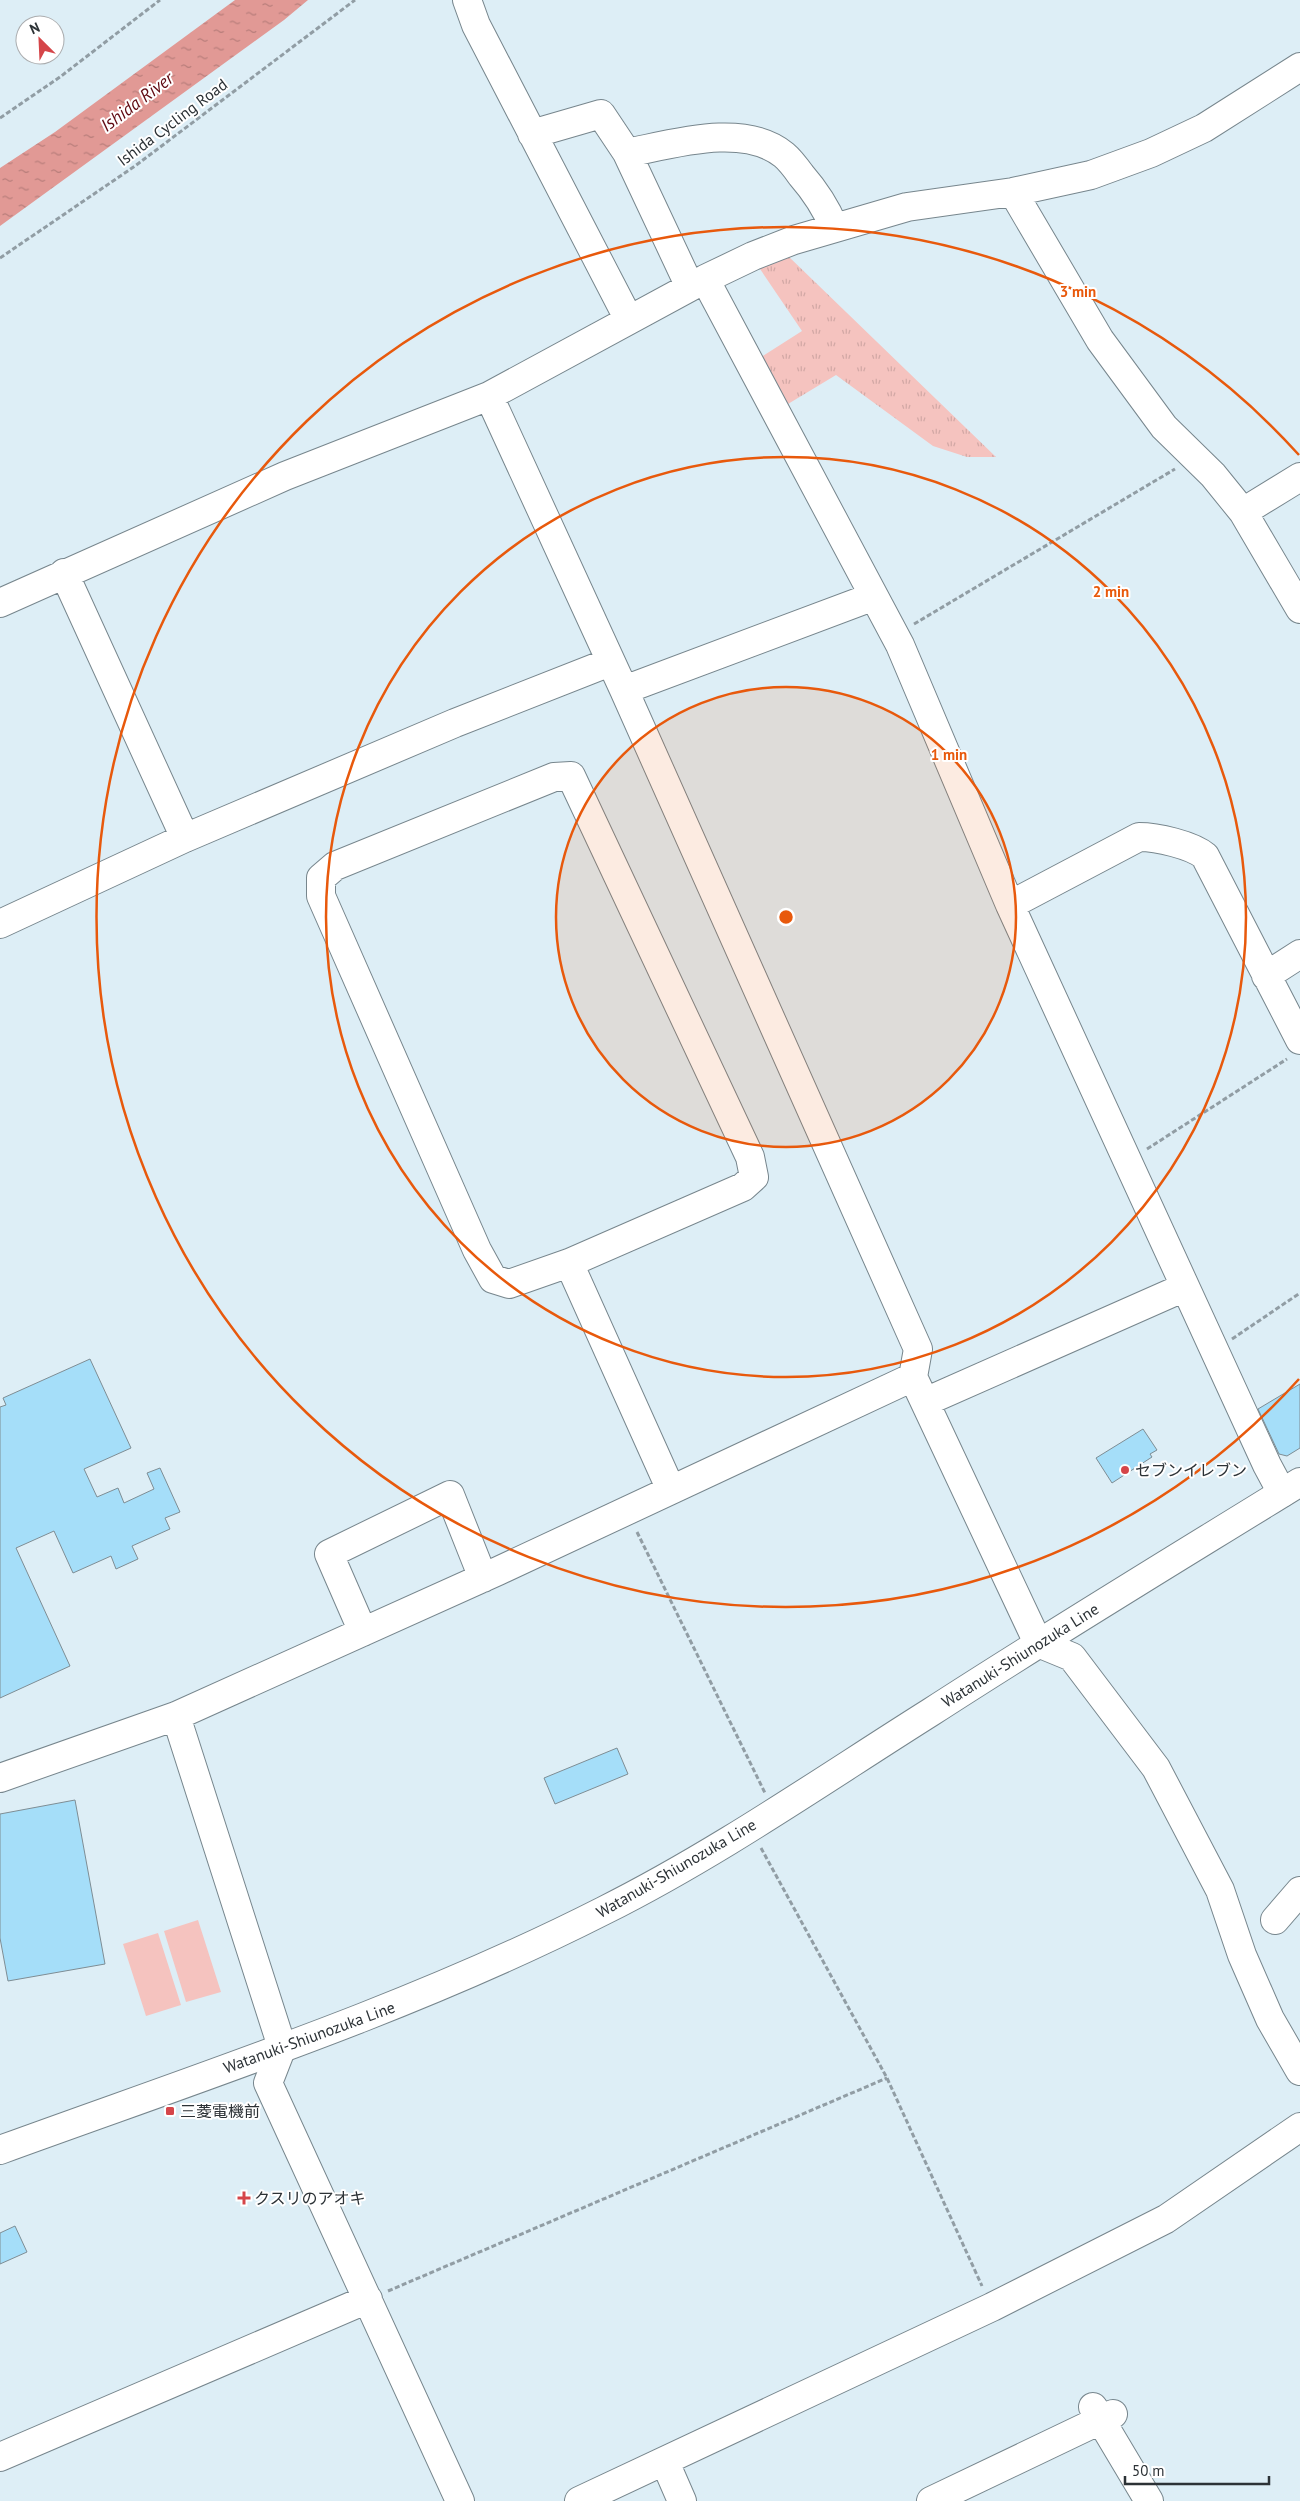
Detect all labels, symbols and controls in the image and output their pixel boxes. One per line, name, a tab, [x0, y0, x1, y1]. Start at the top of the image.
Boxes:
north arrow	[15, 15, 65, 65]
text: N	[27, 18, 43, 38]
water label: Ishida River	[96, 66, 179, 137]
street label: Ishida Cycling Road	[113, 74, 231, 170]
text: 3 min	[1060, 282, 1096, 301]
text: 2 min	[1093, 582, 1129, 601]
text: 1 min	[931, 745, 967, 764]
centre of rings	[777, 908, 795, 926]
place label: セブンイレブン	[1135, 1460, 1247, 1480]
marker: セブンイレブン	[1119, 1464, 1131, 1476]
street label: Watanuki-Shiunozuka Line	[938, 1598, 1102, 1712]
street label: Watanuki-Shiunozuka Line	[592, 1814, 760, 1922]
street label: Watanuki-Shiunozuka Line	[220, 1997, 398, 2077]
place label: 三菱電機前	[180, 2101, 260, 2121]
marker: 三菱電機前	[164, 2105, 176, 2117]
place label: クスリのアオキ	[254, 2188, 366, 2208]
marker: クスリのアオキ	[238, 2192, 250, 2204]
scale bar	[1125, 2454, 1269, 2486]
text: 50 m	[1132, 2461, 1165, 2480]

